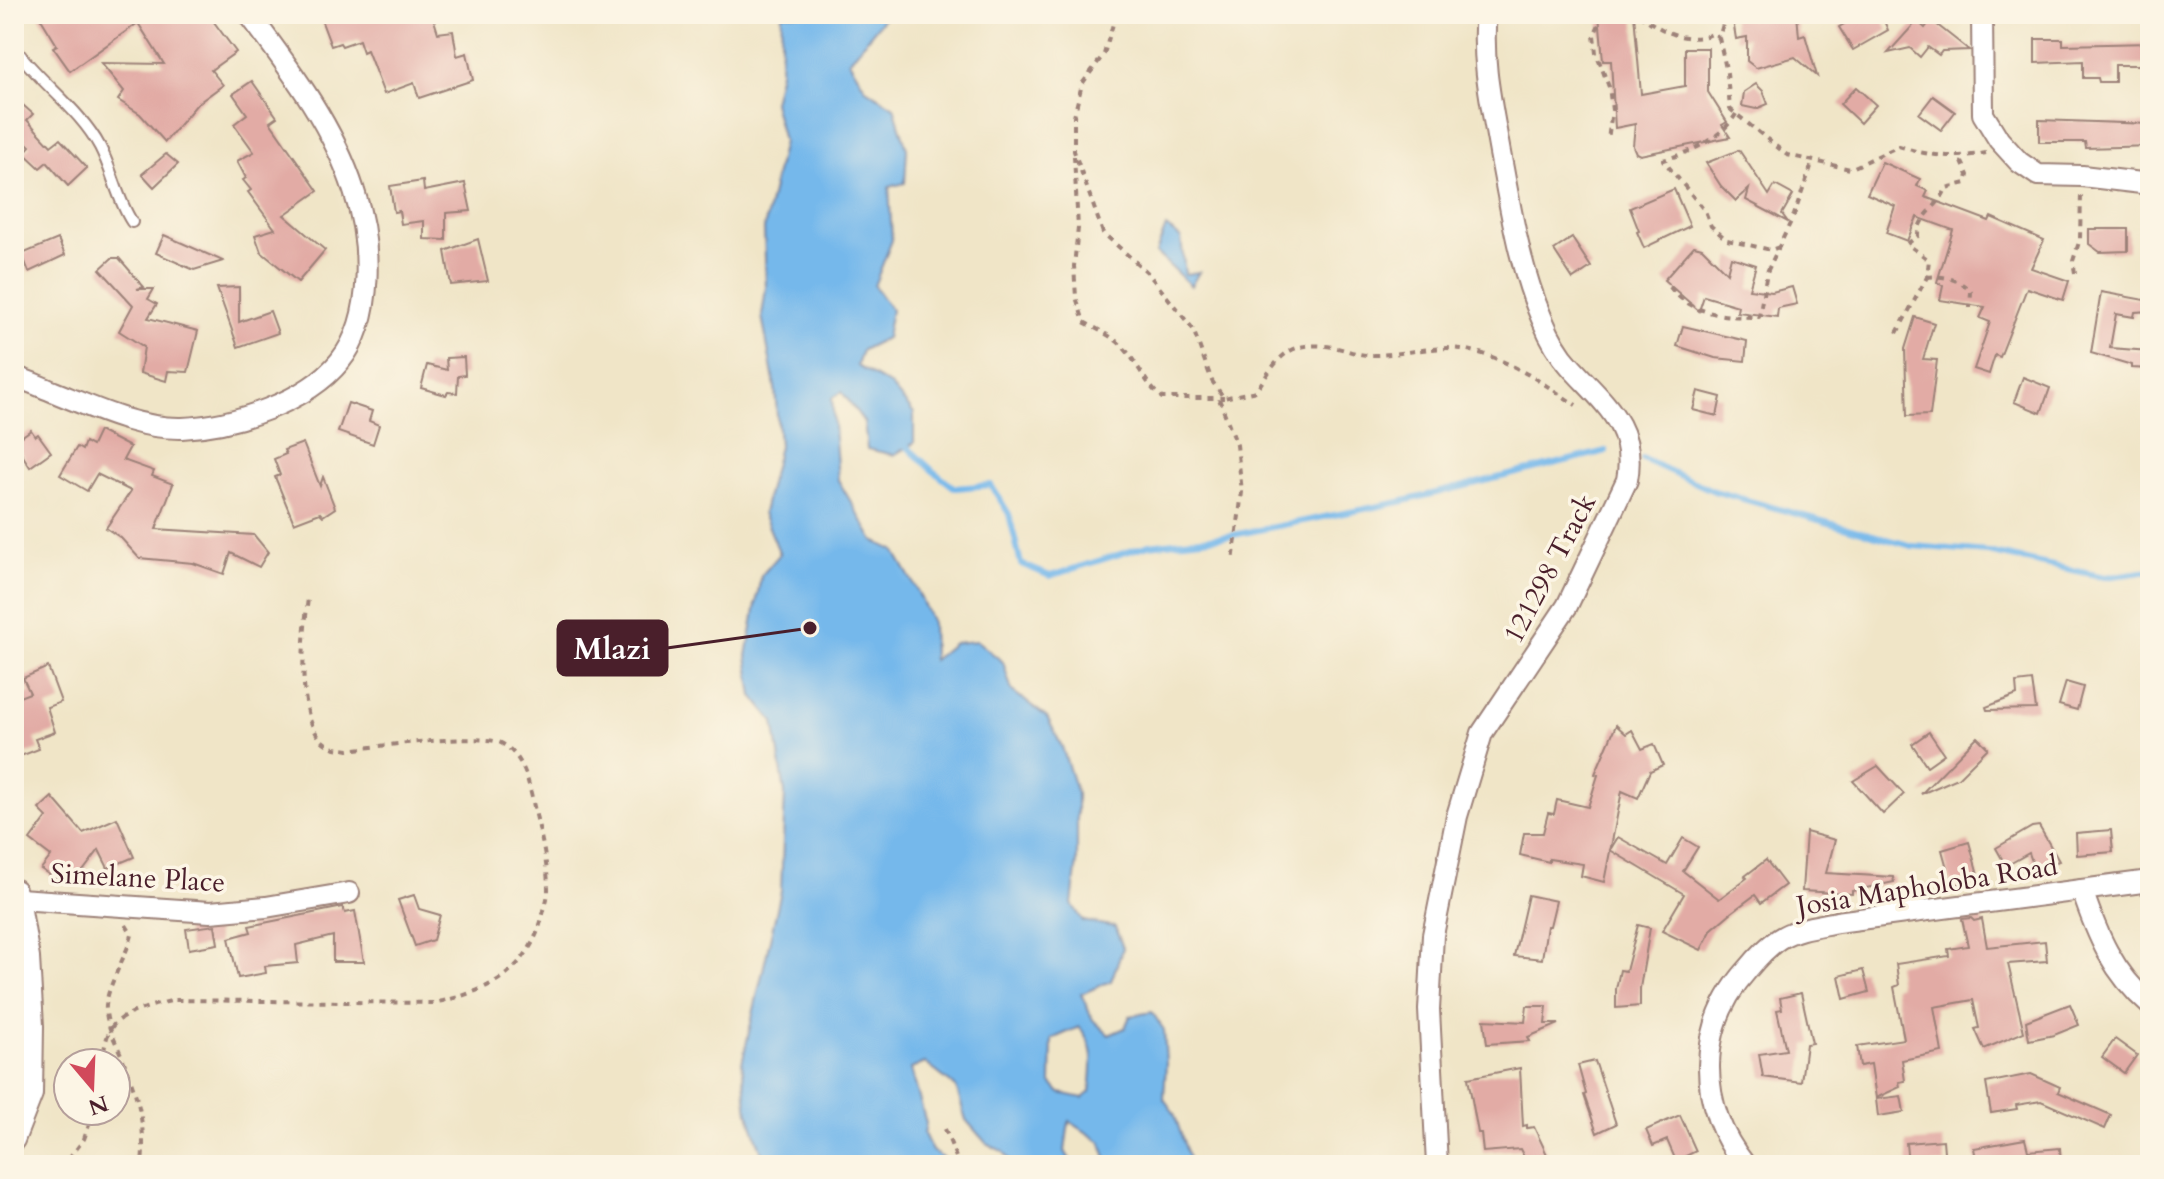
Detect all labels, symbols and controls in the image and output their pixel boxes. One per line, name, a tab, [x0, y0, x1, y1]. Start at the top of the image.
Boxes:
street label: 121298 Track	[1495, 487, 1605, 650]
callout: Mlazi	[558, 621, 667, 675]
text: Mlazi	[574, 629, 650, 670]
street label: Josia Mapholoba Road	[1790, 847, 2060, 926]
street label: Simelane Place	[50, 854, 226, 902]
north arrow	[52, 1047, 132, 1127]
text: N	[84, 1088, 112, 1122]

